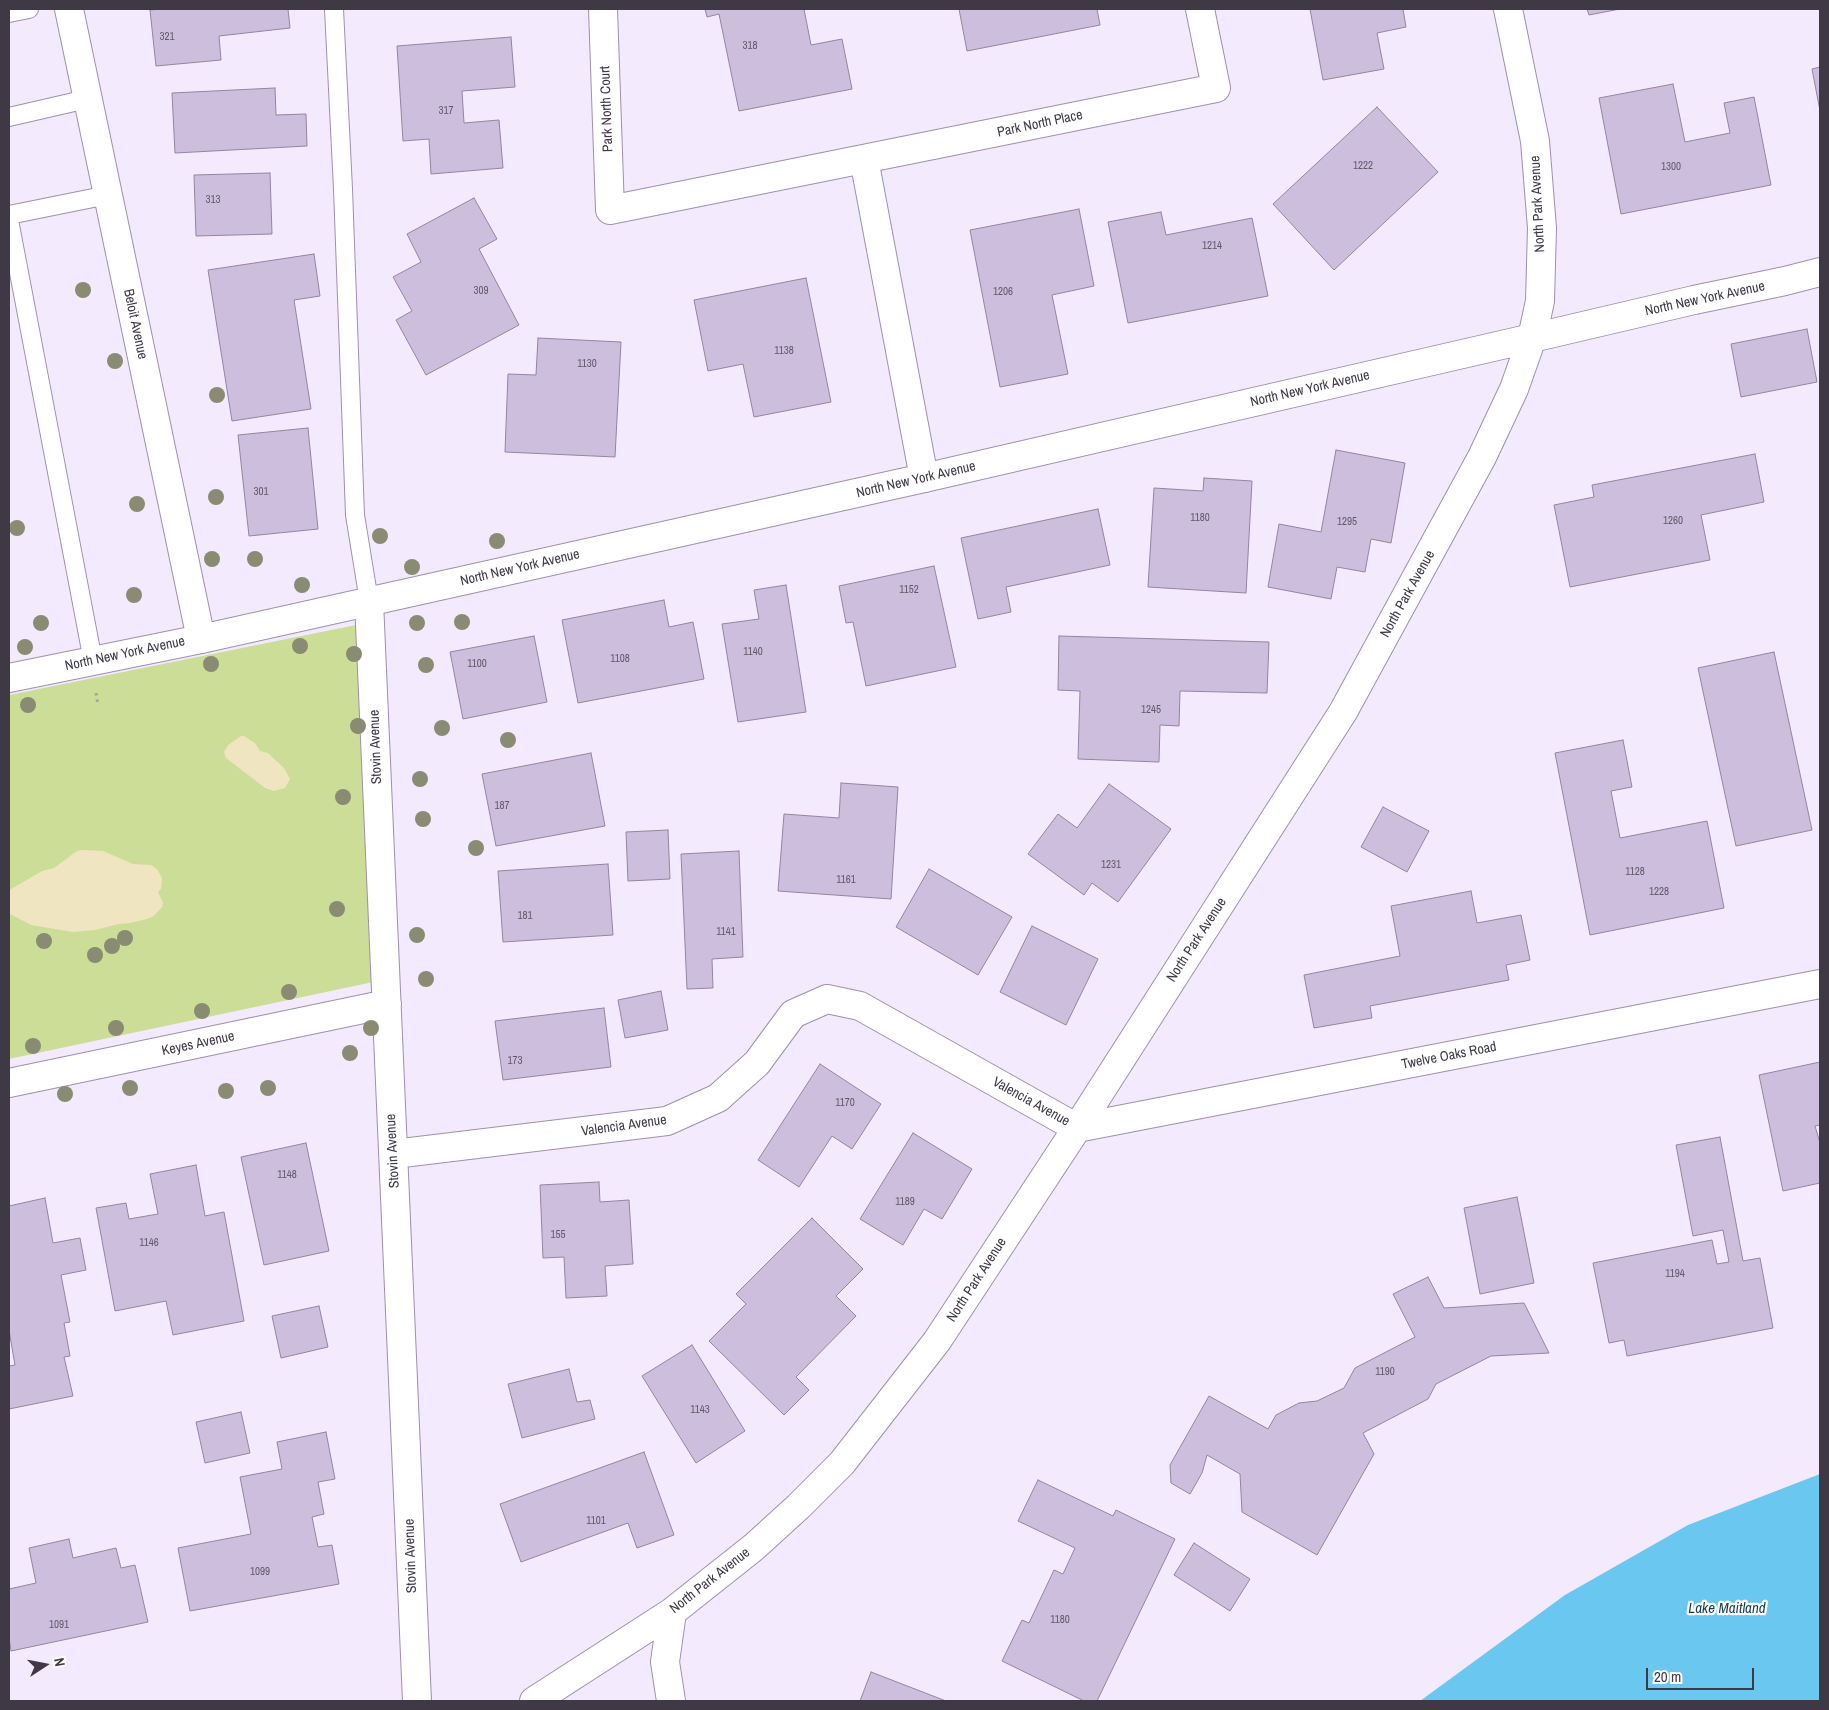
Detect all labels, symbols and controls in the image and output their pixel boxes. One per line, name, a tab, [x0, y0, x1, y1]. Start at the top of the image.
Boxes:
house number: 321	[159, 30, 175, 44]
house number: 318	[742, 39, 758, 53]
street label: Park North Court	[597, 66, 617, 152]
house number: 317	[438, 104, 454, 118]
street label: Park North Place	[996, 107, 1084, 141]
street label: North Park Avenue	[1527, 155, 1549, 253]
house number: 1222	[1353, 159, 1373, 173]
house number: 1300	[1661, 160, 1681, 174]
house number: 313	[205, 193, 221, 207]
house number: 1214	[1202, 239, 1222, 253]
street label: North New York Avenue	[1644, 278, 1766, 320]
house number: 309	[473, 284, 489, 298]
house number: 1206	[993, 285, 1013, 299]
street label: Beloit Avenue	[119, 287, 151, 361]
house number: 1138	[774, 344, 794, 358]
house number: 1130	[577, 357, 597, 371]
street label: North New York Avenue	[1249, 367, 1371, 411]
street label: North New York Avenue	[855, 458, 977, 502]
house number: 301	[253, 485, 269, 499]
house number: 1180	[1190, 511, 1210, 525]
house number: 1260	[1663, 514, 1683, 528]
house number: 1295	[1337, 515, 1357, 529]
street label: North New York Avenue	[459, 546, 581, 590]
street label: North Park Avenue	[1377, 548, 1439, 640]
house number: 1152	[899, 583, 919, 597]
street label: North New York Avenue	[64, 633, 186, 675]
house number: 1140	[743, 645, 763, 659]
house number: 1108	[610, 652, 630, 666]
house number: 1100	[467, 657, 487, 671]
house number: 1245	[1141, 703, 1161, 717]
street label: Stovin Avenue	[366, 709, 386, 785]
house number: 187	[494, 799, 510, 813]
house number: 1231	[1101, 858, 1121, 872]
house number: 1128	[1625, 865, 1645, 879]
house number: 1161	[836, 873, 856, 887]
house number: 1228	[1649, 885, 1669, 899]
street label: North Park Avenue	[1164, 895, 1230, 985]
house number: 181	[517, 909, 533, 923]
house number: 1141	[716, 925, 736, 939]
street label: Keyes Avenue	[160, 1028, 236, 1060]
street label: Twelve Oaks Road	[1400, 1039, 1498, 1073]
house number: 173	[507, 1054, 523, 1068]
street label: Valencia Avenue	[989, 1074, 1073, 1130]
house number: 1170	[835, 1096, 855, 1110]
street label: Valencia Avenue	[580, 1112, 668, 1140]
street label: Stovin Avenue	[383, 1113, 403, 1189]
house number: 1148	[277, 1168, 297, 1182]
house number: 1189	[895, 1195, 915, 1209]
house number: 155	[550, 1228, 566, 1242]
street label: North Park Avenue	[944, 1235, 1010, 1325]
house number: 1146	[139, 1236, 159, 1250]
house number: 1194	[1665, 1267, 1685, 1281]
house number: 1190	[1375, 1365, 1395, 1379]
house number: 1143	[690, 1403, 710, 1417]
house number: 1101	[586, 1514, 606, 1528]
street label: Stovin Avenue	[401, 1518, 421, 1594]
street label: North Park Avenue	[667, 1545, 753, 1617]
house number: 1099	[250, 1565, 270, 1579]
water label: Lake Maitland	[1688, 1600, 1766, 1618]
house number: 1180	[1050, 1613, 1070, 1627]
house number: 1091	[49, 1618, 69, 1632]
north arrow	[20, 1640, 70, 1690]
text: N	[50, 1656, 69, 1668]
scale bar	[1649, 1658, 1756, 1690]
text: 20 m	[1654, 1666, 1681, 1687]

